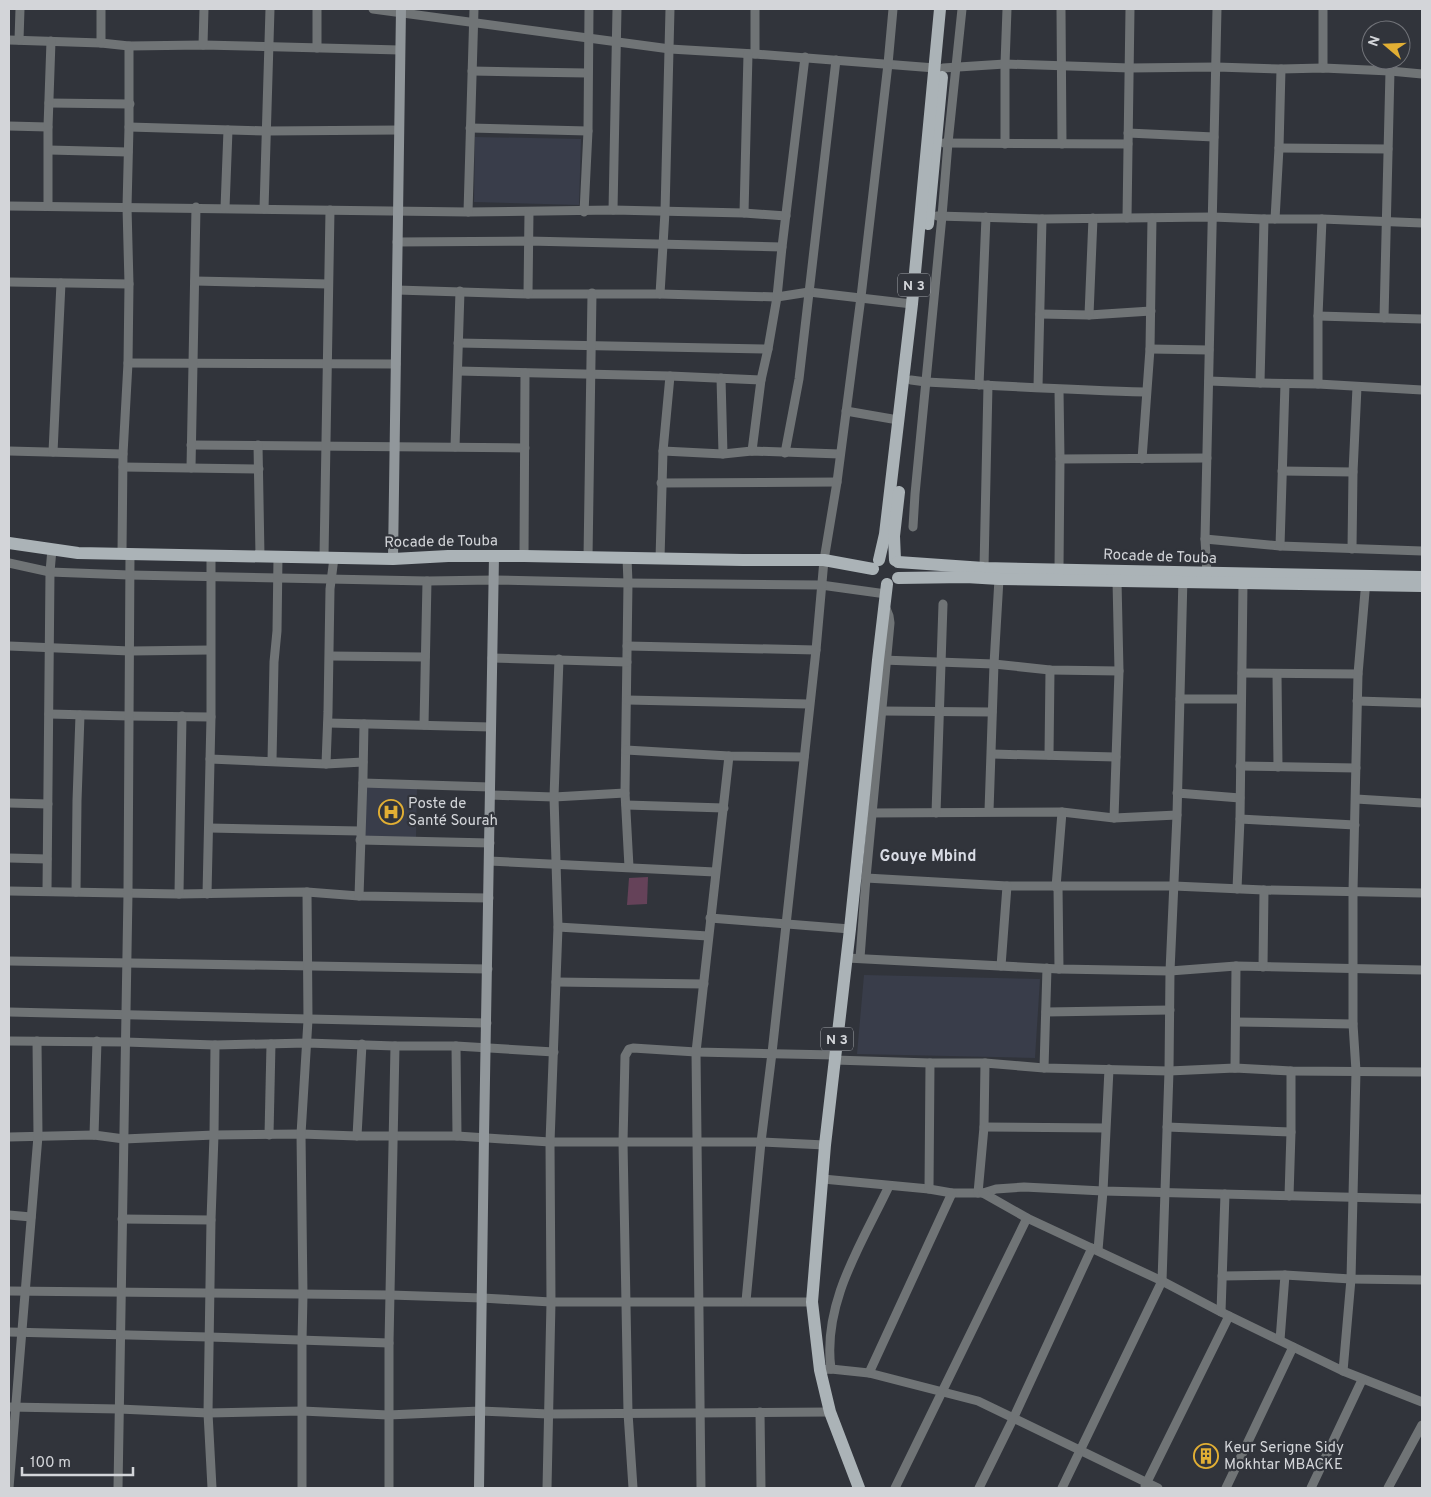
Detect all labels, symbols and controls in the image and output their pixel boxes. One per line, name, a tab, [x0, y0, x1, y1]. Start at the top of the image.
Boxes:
north arrow	[1361, 20, 1411, 70]
text: N	[1365, 34, 1385, 49]
road number: N 3	[898, 274, 930, 296]
street label: Rocade de Touba	[384, 532, 498, 553]
street label: Rocade de Touba	[1103, 546, 1217, 569]
place label: Poste de Santé Sourah	[408, 795, 498, 831]
hospital icon: Poste de Santé Sourah	[378, 799, 404, 825]
district label: Gouye Mbind	[880, 847, 976, 867]
road number: N 3	[821, 1028, 853, 1050]
place label: Keur Serigne Sidy Mokhtar MBACKE	[1224, 1439, 1344, 1475]
building icon: Keur Serigne Sidy Mokhtar MBACKE	[1193, 1443, 1219, 1469]
scale bar	[22, 1444, 134, 1476]
text: 100 m	[30, 1454, 71, 1473]

